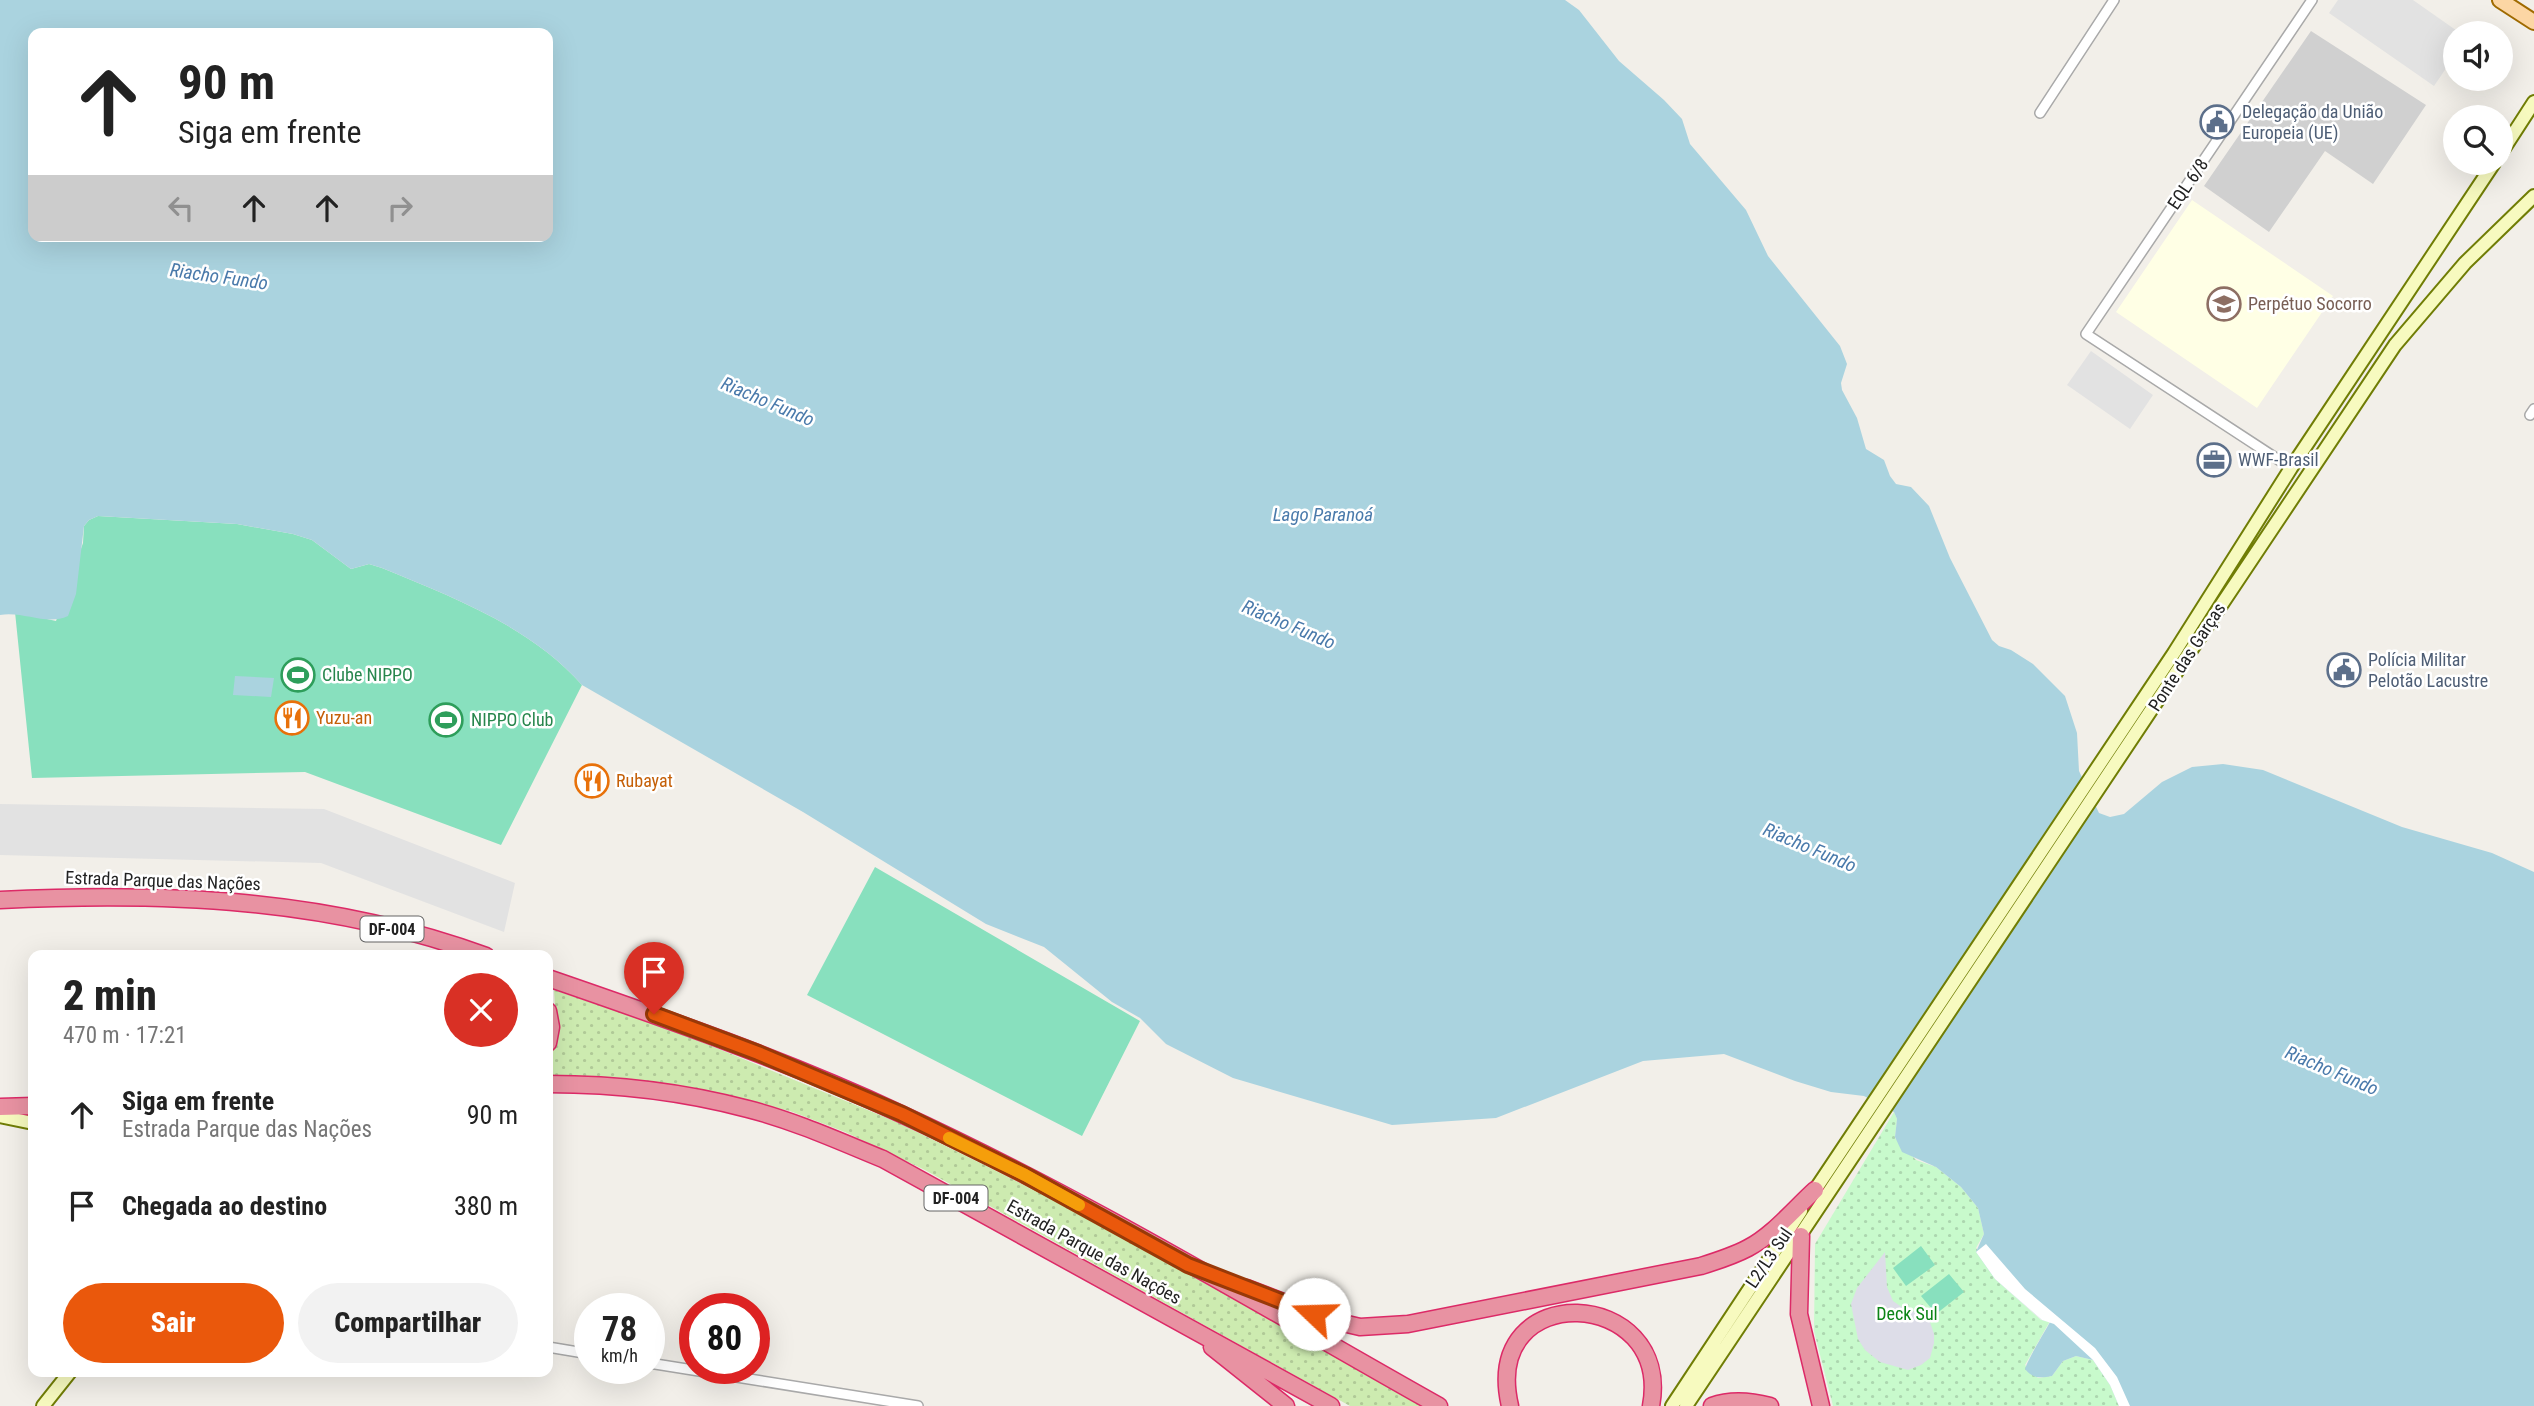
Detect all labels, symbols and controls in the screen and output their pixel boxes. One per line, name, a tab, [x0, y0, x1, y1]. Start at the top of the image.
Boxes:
map controls	[2443, 21, 2513, 175]
button: sound	[2443, 21, 2513, 91]
text: 90 m	[178, 54, 275, 111]
icon: ahead	[63, 56, 154, 147]
place label: Delegação da União Europeia (UE)	[2242, 101, 2383, 144]
public building icon: Delegação da União Europeia (UE)	[2198, 103, 2236, 141]
button: search	[2443, 105, 2513, 175]
text: Siga em frente	[178, 113, 361, 151]
street label: EQL 6/8	[2163, 154, 2212, 213]
icon: left	[162, 189, 200, 227]
icon: ahead	[235, 189, 273, 227]
icon: ahead	[308, 189, 346, 227]
icon: right	[381, 189, 419, 227]
water label: Riacho Fundo	[168, 258, 269, 295]
school or university icon: Perpétuo Socorro	[2205, 285, 2243, 323]
place label: Perpétuo Socorro	[2248, 293, 2372, 314]
water label: Riacho Fundo	[718, 372, 818, 431]
office icon: WWF-Brasil	[2195, 441, 2233, 479]
place label: WWF-Brasil	[2238, 449, 2319, 470]
water label: Lago Paranoá	[1273, 503, 1373, 526]
water label: Riacho Fundo	[1239, 595, 1339, 654]
street label: Ponte das Garças	[2144, 599, 2229, 715]
place label: Polícia Militar Pelotão Lacustre	[2368, 649, 2488, 691]
public building icon: Polícia Militar Pelotão Lacustre	[2325, 651, 2363, 689]
sports icon: Clube NIPPO	[279, 656, 317, 694]
place label: Clube NIPPO	[322, 664, 413, 685]
restaurant icon: Yuzu-an	[273, 699, 311, 737]
sports icon: NIPPO Club	[427, 701, 465, 739]
place label: Yuzu-an	[316, 707, 372, 728]
place label: NIPPO Club	[471, 709, 554, 730]
restaurant icon: Rubayat	[573, 762, 611, 800]
place label: Rubayat	[616, 770, 673, 791]
water label: Riacho Fundo	[1760, 818, 1860, 877]
street label: Estrada Parque das Nações	[65, 867, 261, 894]
road number: DF-004	[360, 917, 424, 942]
pin	[624, 942, 684, 1014]
icon: arrive	[635, 953, 673, 991]
text: 2 min	[63, 971, 157, 1020]
button: close	[444, 973, 518, 1047]
text: 470 m · 17:21	[63, 1022, 187, 1049]
water label: Riacho Fundo	[2282, 1041, 2382, 1100]
text: Siga em frente	[122, 1086, 274, 1116]
icon: ahead	[63, 1096, 101, 1134]
text: 90 m	[467, 1100, 518, 1130]
text: Estrada Parque das Nações	[122, 1116, 372, 1143]
road number: DF-004	[925, 1186, 988, 1210]
icon: arrive	[63, 1187, 101, 1225]
text: Chegada ao destino	[122, 1191, 327, 1221]
text: 380 m	[454, 1191, 518, 1221]
street label: Estrada Parque das Nações	[1004, 1195, 1185, 1308]
street label: L2/L3 Sul	[1741, 1224, 1796, 1292]
position arrow	[1277, 1277, 1351, 1351]
button: Sair	[63, 1283, 284, 1363]
button: Compartilhar	[298, 1283, 518, 1363]
speed limit sign: 80	[679, 1293, 770, 1384]
park label: Deck Sul	[1876, 1303, 1938, 1324]
text: 78	[602, 1309, 637, 1350]
text: km/h	[601, 1345, 638, 1366]

